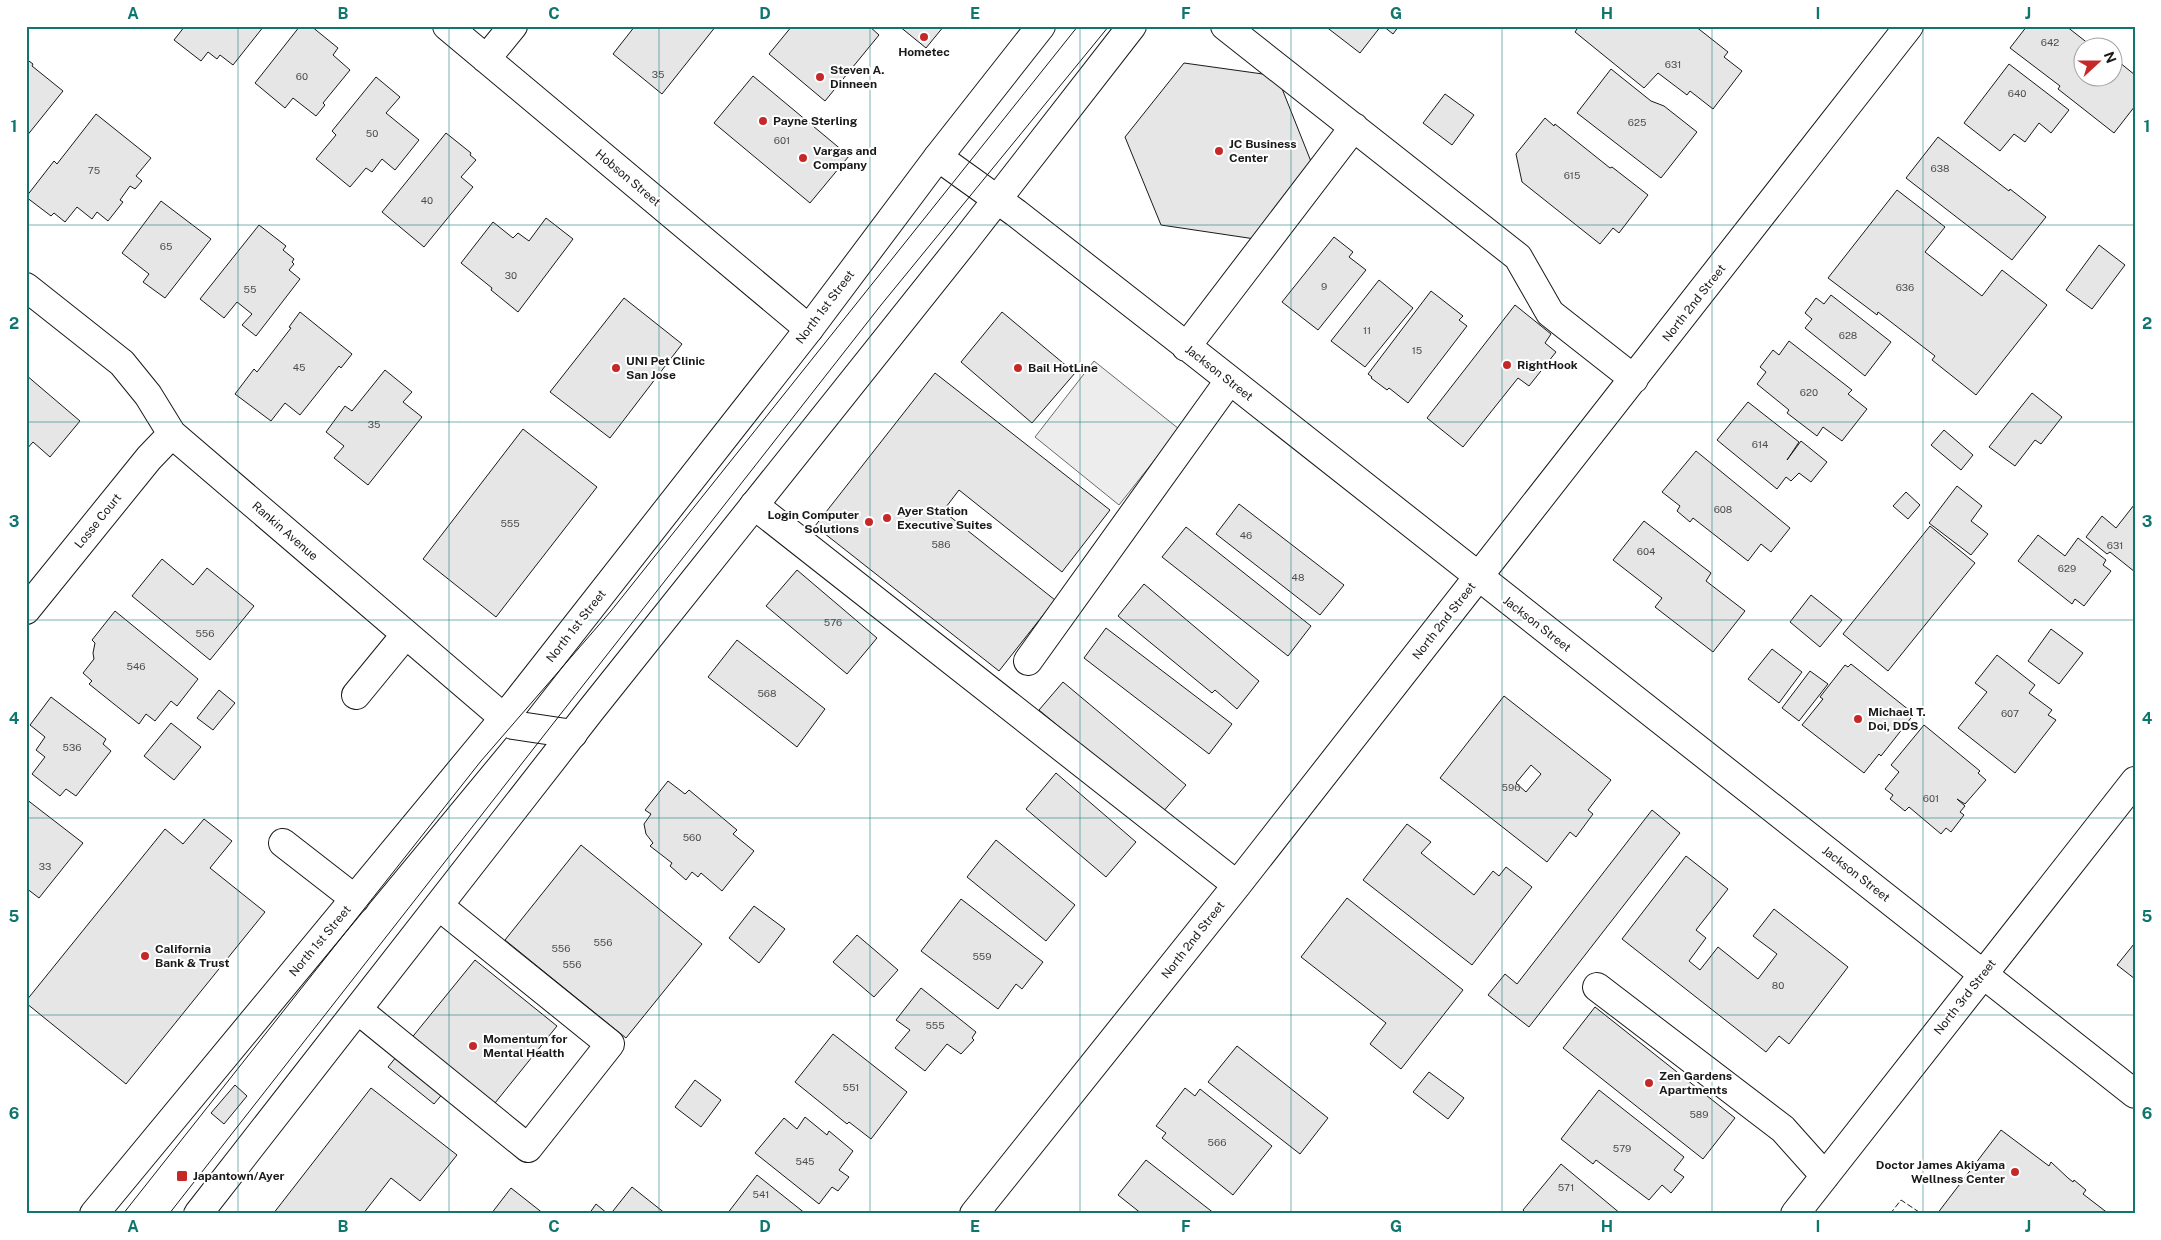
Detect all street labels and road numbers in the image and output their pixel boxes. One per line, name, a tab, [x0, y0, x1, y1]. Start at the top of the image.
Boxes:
street label: Hobson Street	[593, 147, 664, 210]
street label: North 2nd Street	[1660, 261, 1729, 344]
street label: North 1st Street	[793, 267, 857, 346]
street label: Jackson Street	[1182, 342, 1256, 404]
street label: Losse Court	[72, 491, 125, 551]
street label: Rankin Avenue	[249, 499, 321, 563]
street label: North 2nd Street	[1410, 579, 1479, 662]
street label: North 1st Street	[543, 587, 609, 665]
street label: Jackson Street	[1500, 593, 1574, 655]
street label: Jackson Street	[1819, 843, 1893, 905]
street label: North 2nd Street	[1159, 898, 1228, 981]
street label: North 1st Street	[286, 902, 354, 979]
street label: North 3rd Street	[1931, 956, 1999, 1038]

